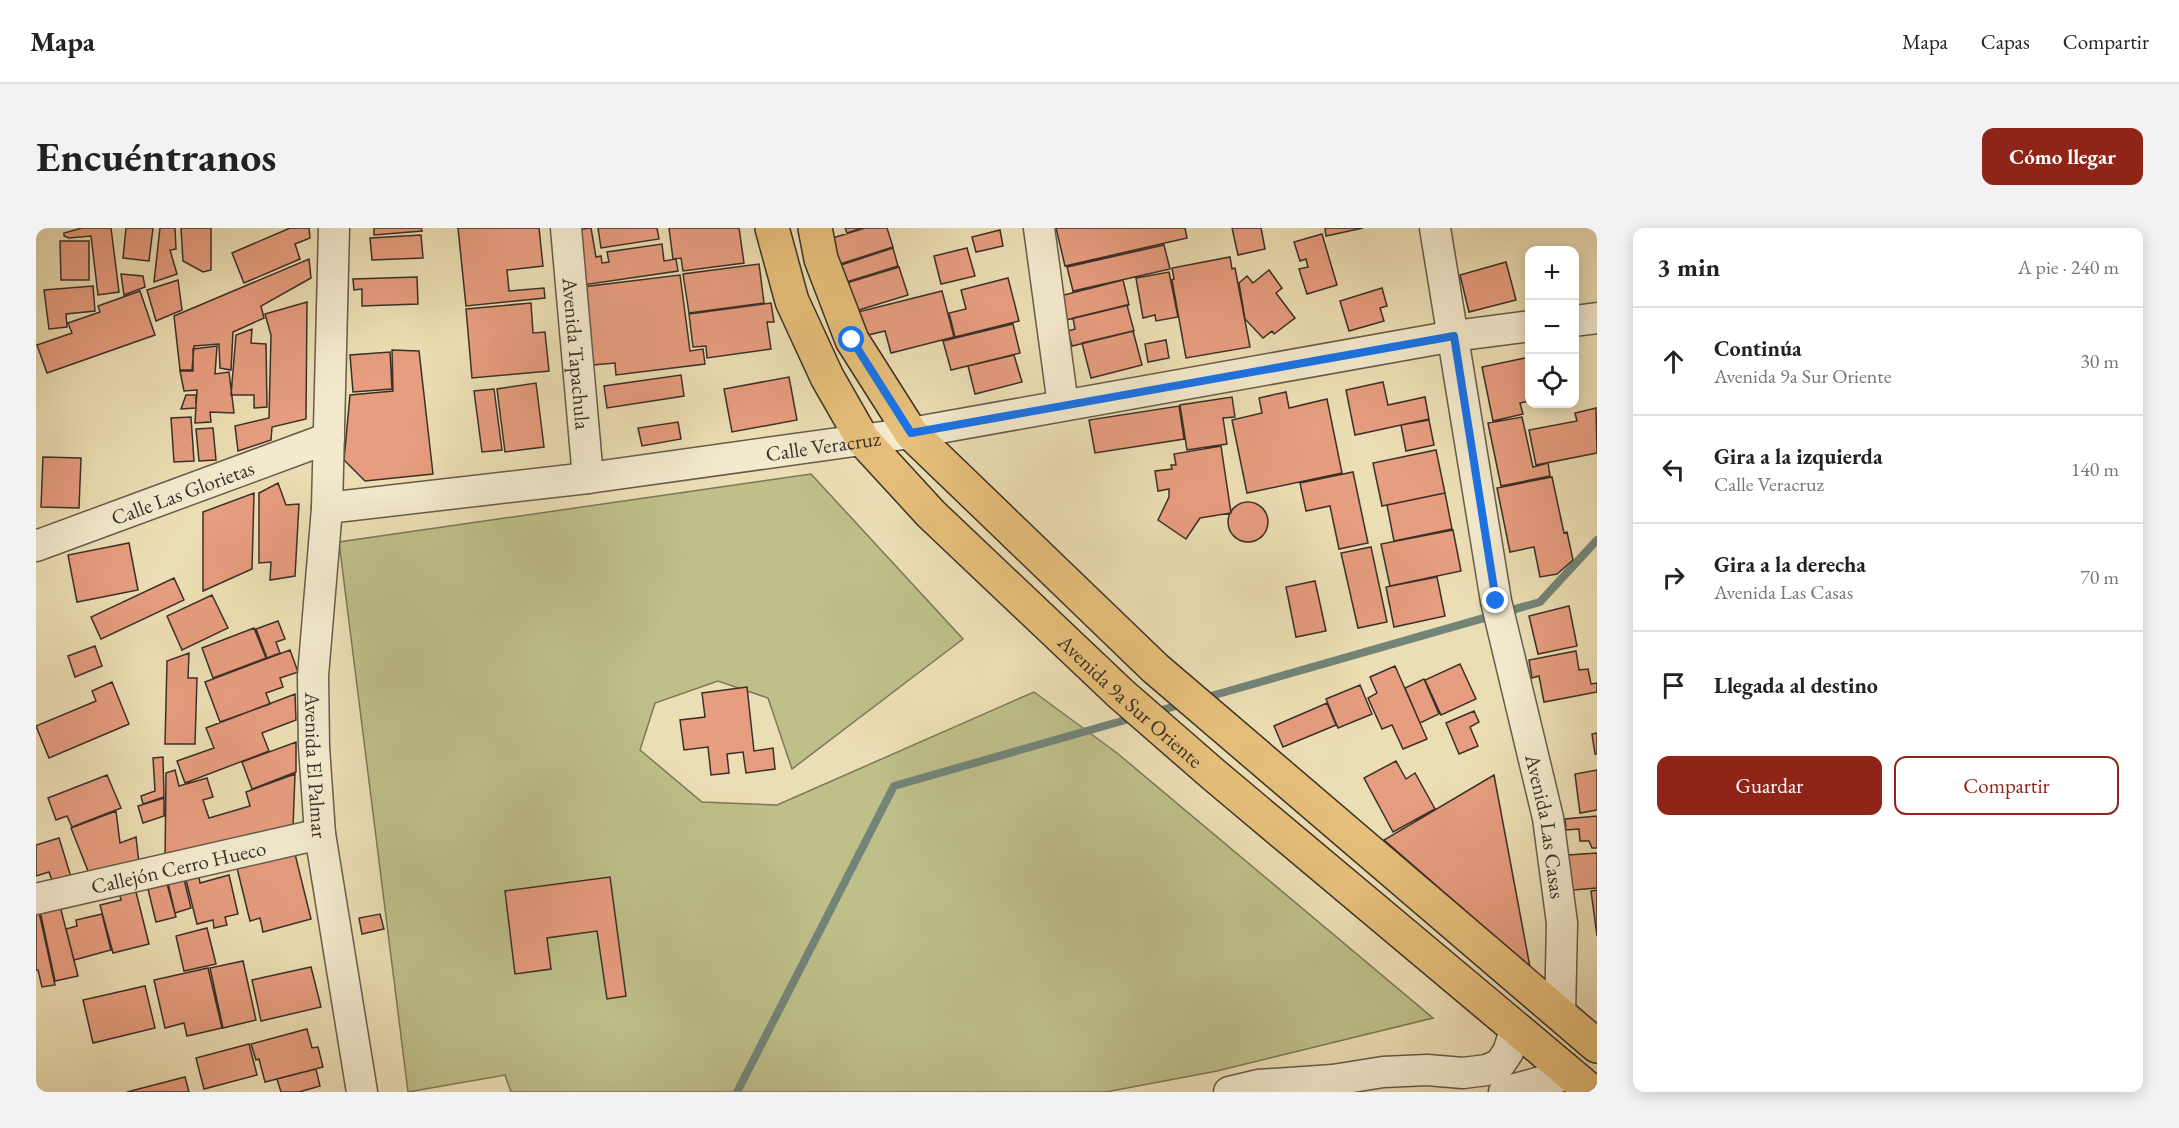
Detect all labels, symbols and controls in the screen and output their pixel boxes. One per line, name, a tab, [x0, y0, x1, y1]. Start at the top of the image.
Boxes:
text: Mapa	[30, 23, 95, 59]
text: Mapa	[1902, 28, 1948, 55]
text: Capas	[1981, 28, 2030, 55]
text: Compartir	[2063, 28, 2149, 55]
button: Cómo llegar	[1982, 128, 2143, 185]
text: Encuéntranos	[36, 129, 276, 184]
map controls	[1525, 246, 1579, 408]
button: +	[1525, 246, 1579, 300]
text: 3 min	[1657, 250, 1720, 284]
text: A pie · 240 m	[2018, 254, 2119, 280]
street label: Avenida Tapachula	[557, 275, 597, 431]
button: −	[1525, 300, 1579, 354]
route start	[838, 326, 864, 352]
text: Continúa	[1714, 334, 1802, 363]
icon: ahead	[1657, 345, 1690, 378]
text: 30 m	[2080, 348, 2119, 374]
button: locate	[1525, 354, 1579, 408]
text: Avenida 9a Sur Oriente	[1714, 363, 1891, 389]
street label: Calle Veracruz	[764, 424, 882, 467]
text: Gira a la izquierda	[1714, 442, 1883, 471]
street label: Calle Las Glorietas	[107, 453, 258, 531]
icon: left	[1657, 453, 1690, 486]
text: 140 m	[2071, 456, 2119, 482]
text: Calle Veracruz	[1714, 471, 1824, 497]
text: Gira a la derecha	[1714, 550, 1866, 579]
icon: right	[1657, 561, 1690, 594]
text: 70 m	[2080, 564, 2119, 590]
text: Avenida Las Casas	[1714, 579, 1853, 605]
route end	[1482, 587, 1508, 613]
street label: Avenida 9a Sur Oriente	[1052, 628, 1209, 773]
icon: arrive	[1657, 669, 1690, 702]
text: Llegada al destino	[1714, 671, 1878, 700]
street label: Avenida El Palmar	[300, 691, 334, 840]
street label: Avenida Las Casas	[1519, 750, 1572, 900]
button: Guardar	[1657, 756, 1882, 815]
button: Compartir	[1894, 756, 2119, 815]
street label: Callejón Cerro Hueco	[88, 833, 268, 899]

